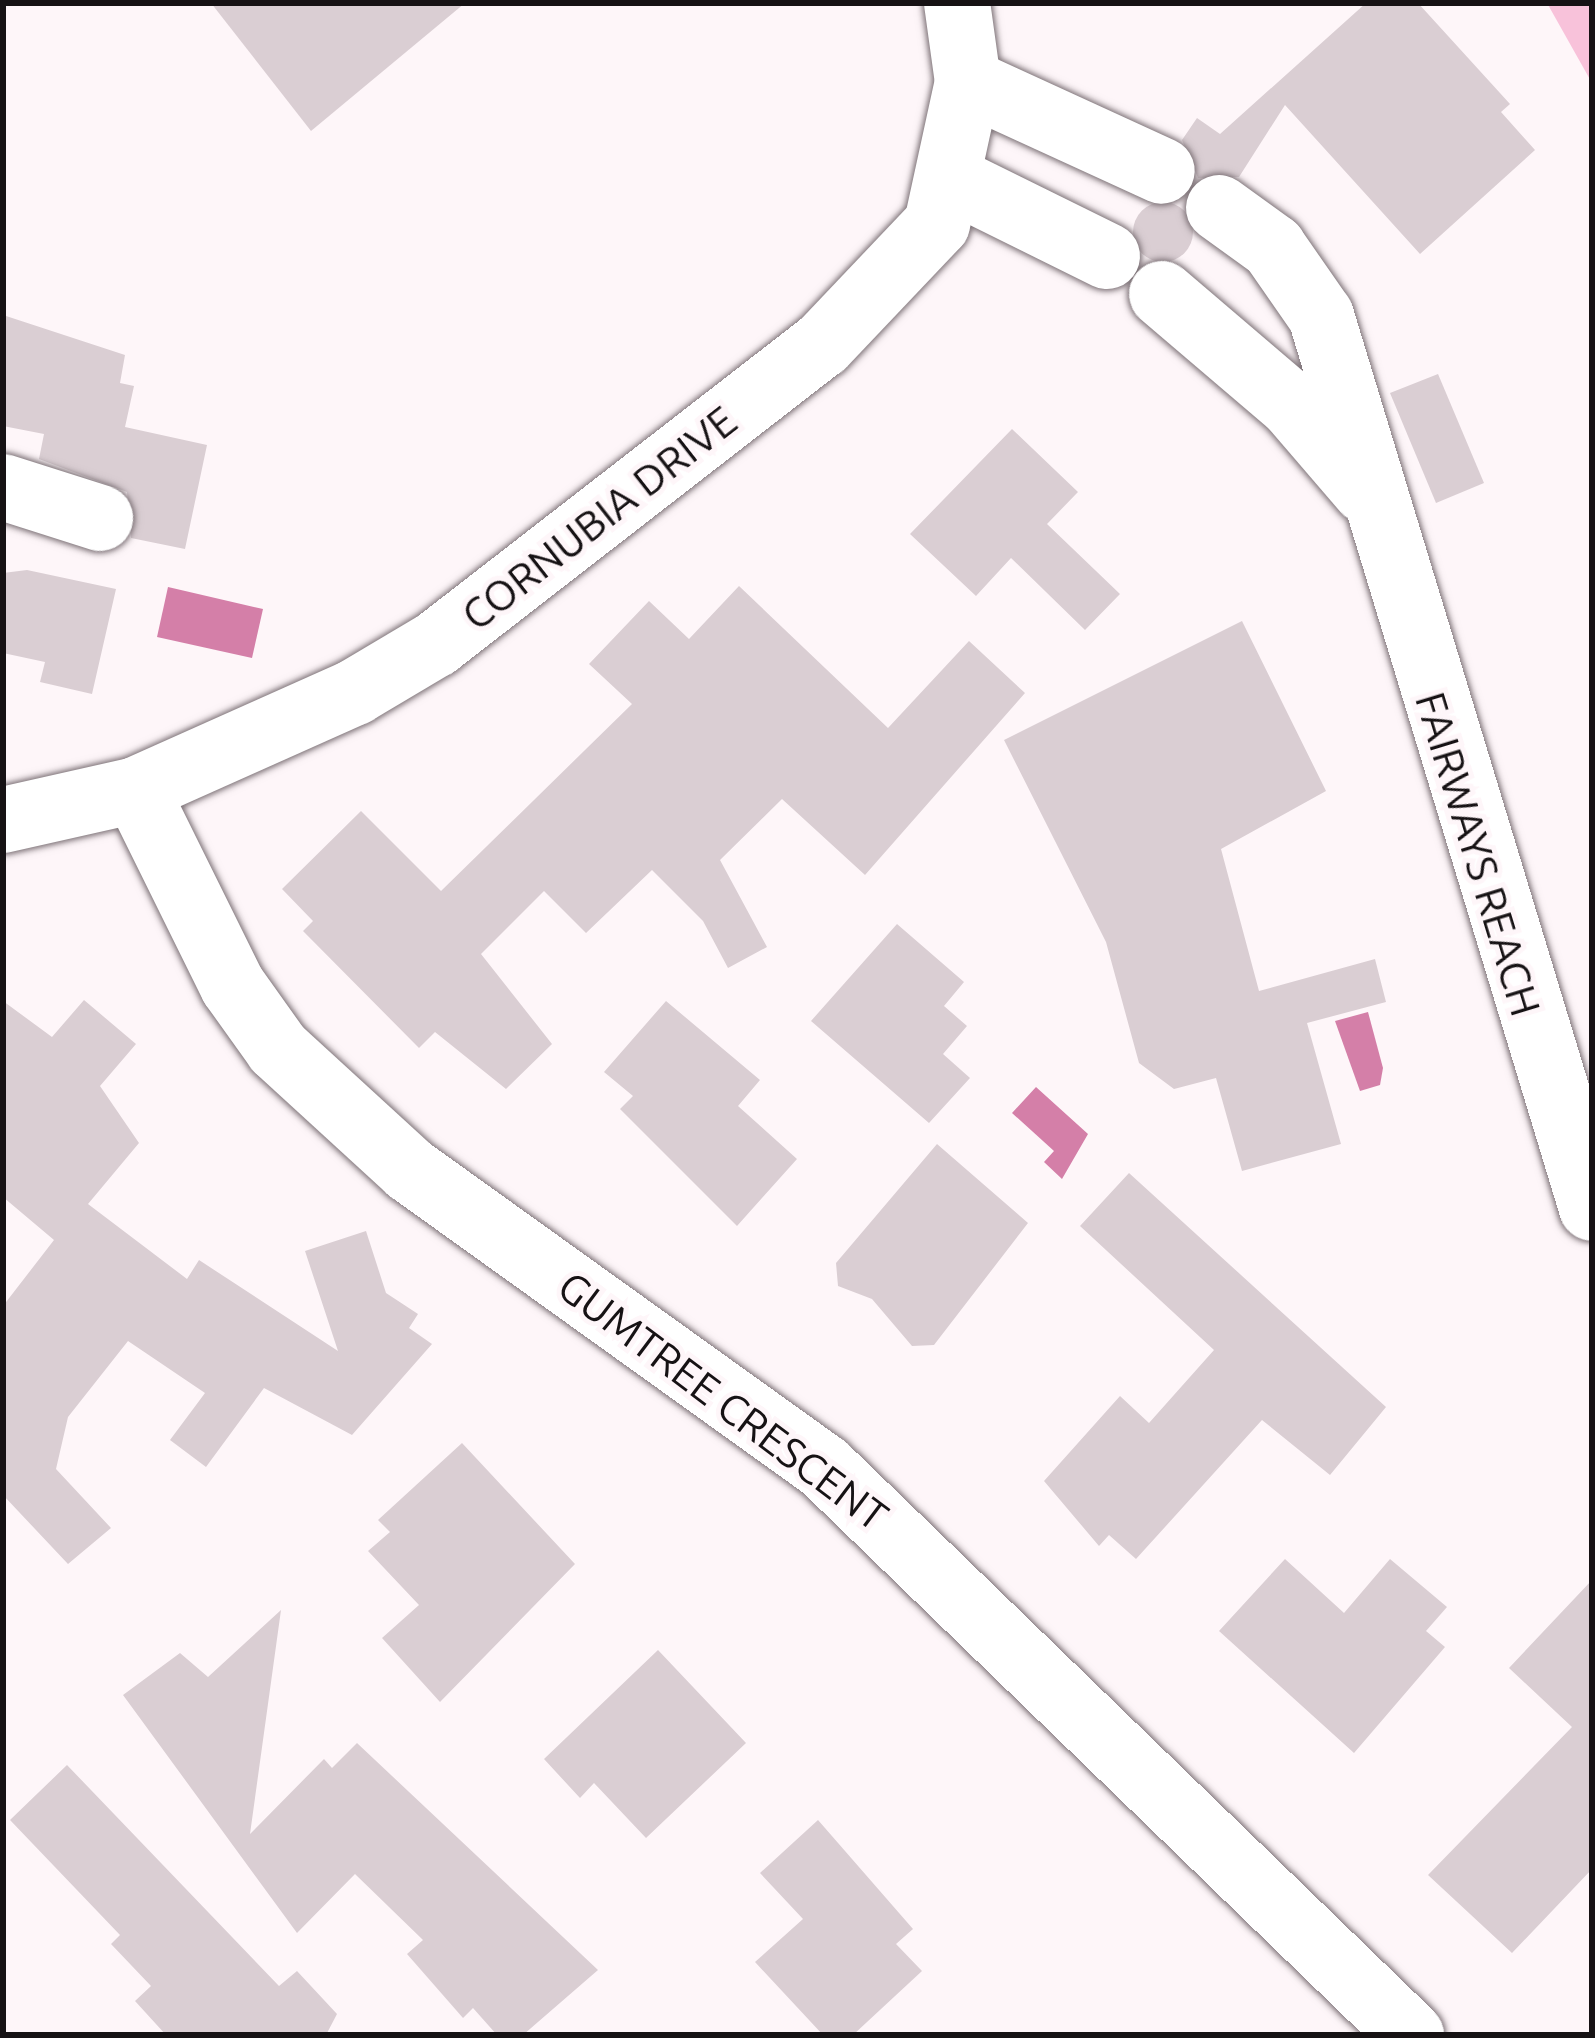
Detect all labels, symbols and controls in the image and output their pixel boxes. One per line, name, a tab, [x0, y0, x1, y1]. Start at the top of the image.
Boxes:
street label: CORNUBIA DRIVE	[452, 395, 746, 641]
street label: FAIRWAYS REACH	[1405, 686, 1551, 1022]
street label: GUMTREE CRESCENT	[548, 1261, 898, 1541]

